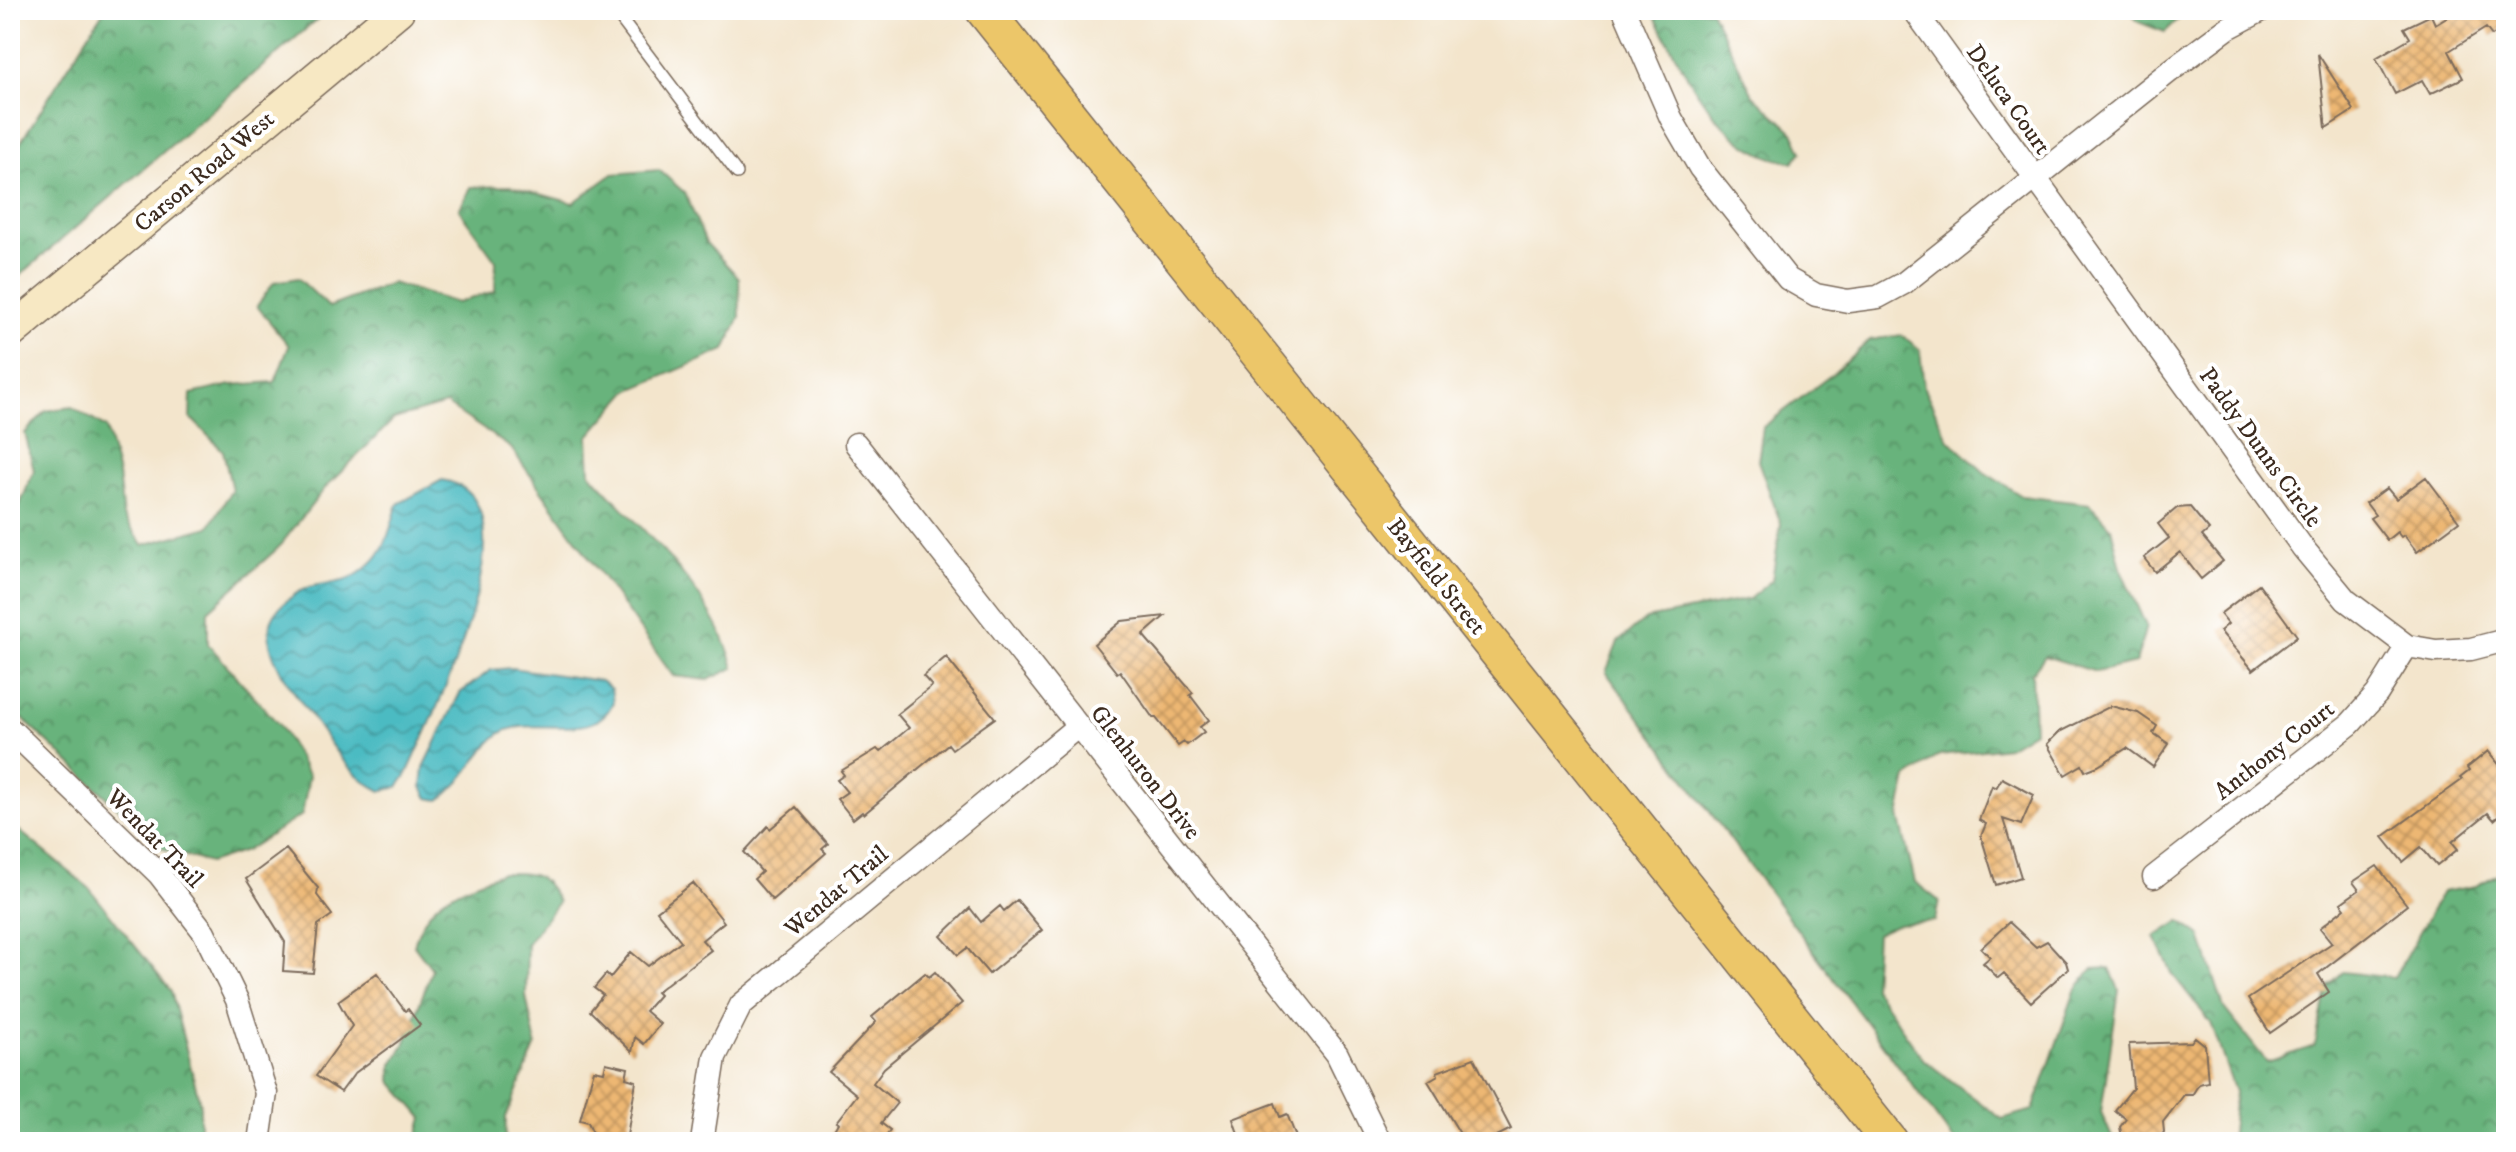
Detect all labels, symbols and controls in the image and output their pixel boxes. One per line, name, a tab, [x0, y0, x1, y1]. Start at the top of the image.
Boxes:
street label: Deluca Court	[1959, 39, 2057, 161]
street label: Carson Road West	[128, 104, 281, 239]
street label: Paddy Dunns Circle	[2192, 362, 2328, 533]
street label: Bayfield Street	[1380, 512, 1493, 641]
street label: Anthony Court	[2209, 694, 2341, 807]
street label: Glenhuron Drive	[1083, 699, 1207, 846]
street label: Wendat Trail	[99, 782, 210, 895]
street label: Wendat Trail	[778, 839, 895, 945]

